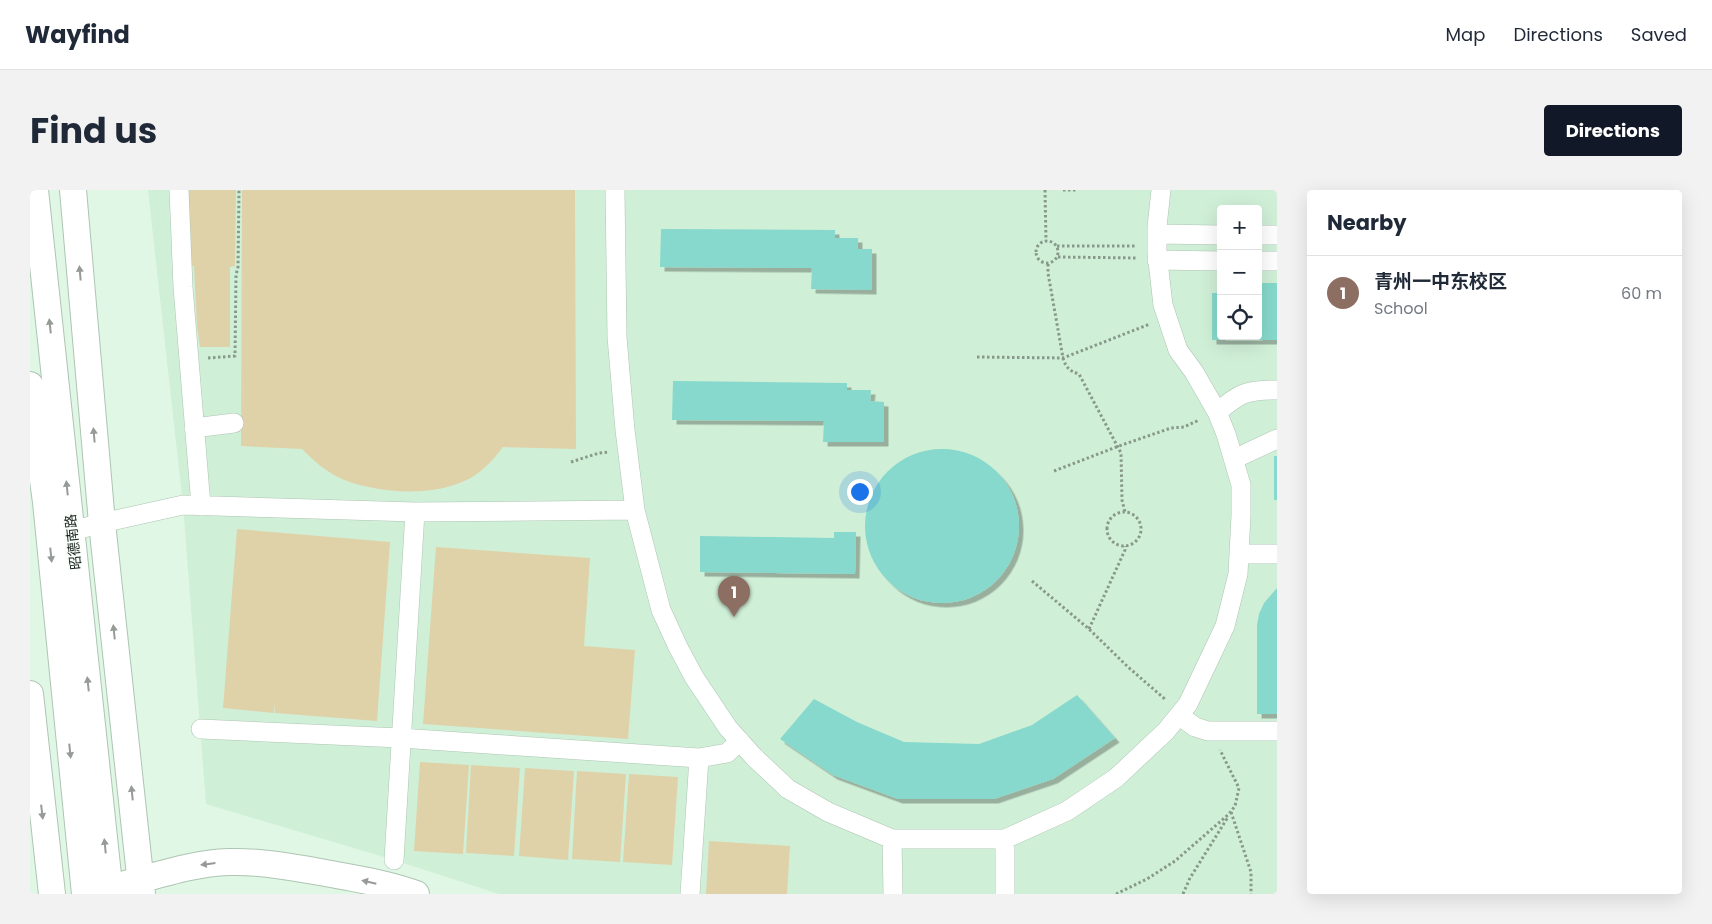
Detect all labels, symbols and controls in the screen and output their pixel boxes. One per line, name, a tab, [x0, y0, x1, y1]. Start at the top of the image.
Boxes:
text: Wayfind	[25, 18, 130, 51]
text: Map	[1446, 22, 1485, 47]
text: Directions	[1513, 22, 1603, 47]
text: Saved	[1631, 22, 1687, 47]
button: Directions	[1544, 105, 1682, 156]
text: Find us	[30, 106, 157, 155]
map controls	[1217, 205, 1262, 340]
button: +	[1217, 205, 1262, 250]
text: Nearby	[1327, 208, 1407, 237]
button: −	[1217, 250, 1262, 295]
one-way arrow	[76, 265, 84, 281]
text: 青州一中东校区	[1374, 268, 1507, 295]
text: 1	[1340, 282, 1346, 305]
text: 60 m	[1621, 282, 1662, 305]
button: locate	[1217, 295, 1262, 340]
text: School	[1374, 297, 1428, 320]
one-way arrow	[46, 318, 54, 334]
one-way arrow	[90, 427, 98, 443]
one-way arrow	[63, 479, 71, 495]
your location	[847, 479, 873, 505]
street label: 昭德南路	[60, 513, 86, 571]
one-way arrow	[47, 547, 55, 563]
pin: 1	[718, 576, 750, 617]
one-way arrow	[110, 623, 118, 639]
one-way arrow	[84, 676, 92, 692]
one-way arrow	[67, 744, 75, 760]
one-way arrow	[128, 785, 136, 801]
one-way arrow	[38, 804, 46, 820]
one-way arrow	[101, 837, 109, 853]
one-way arrow	[200, 860, 216, 868]
one-way arrow	[361, 878, 376, 886]

